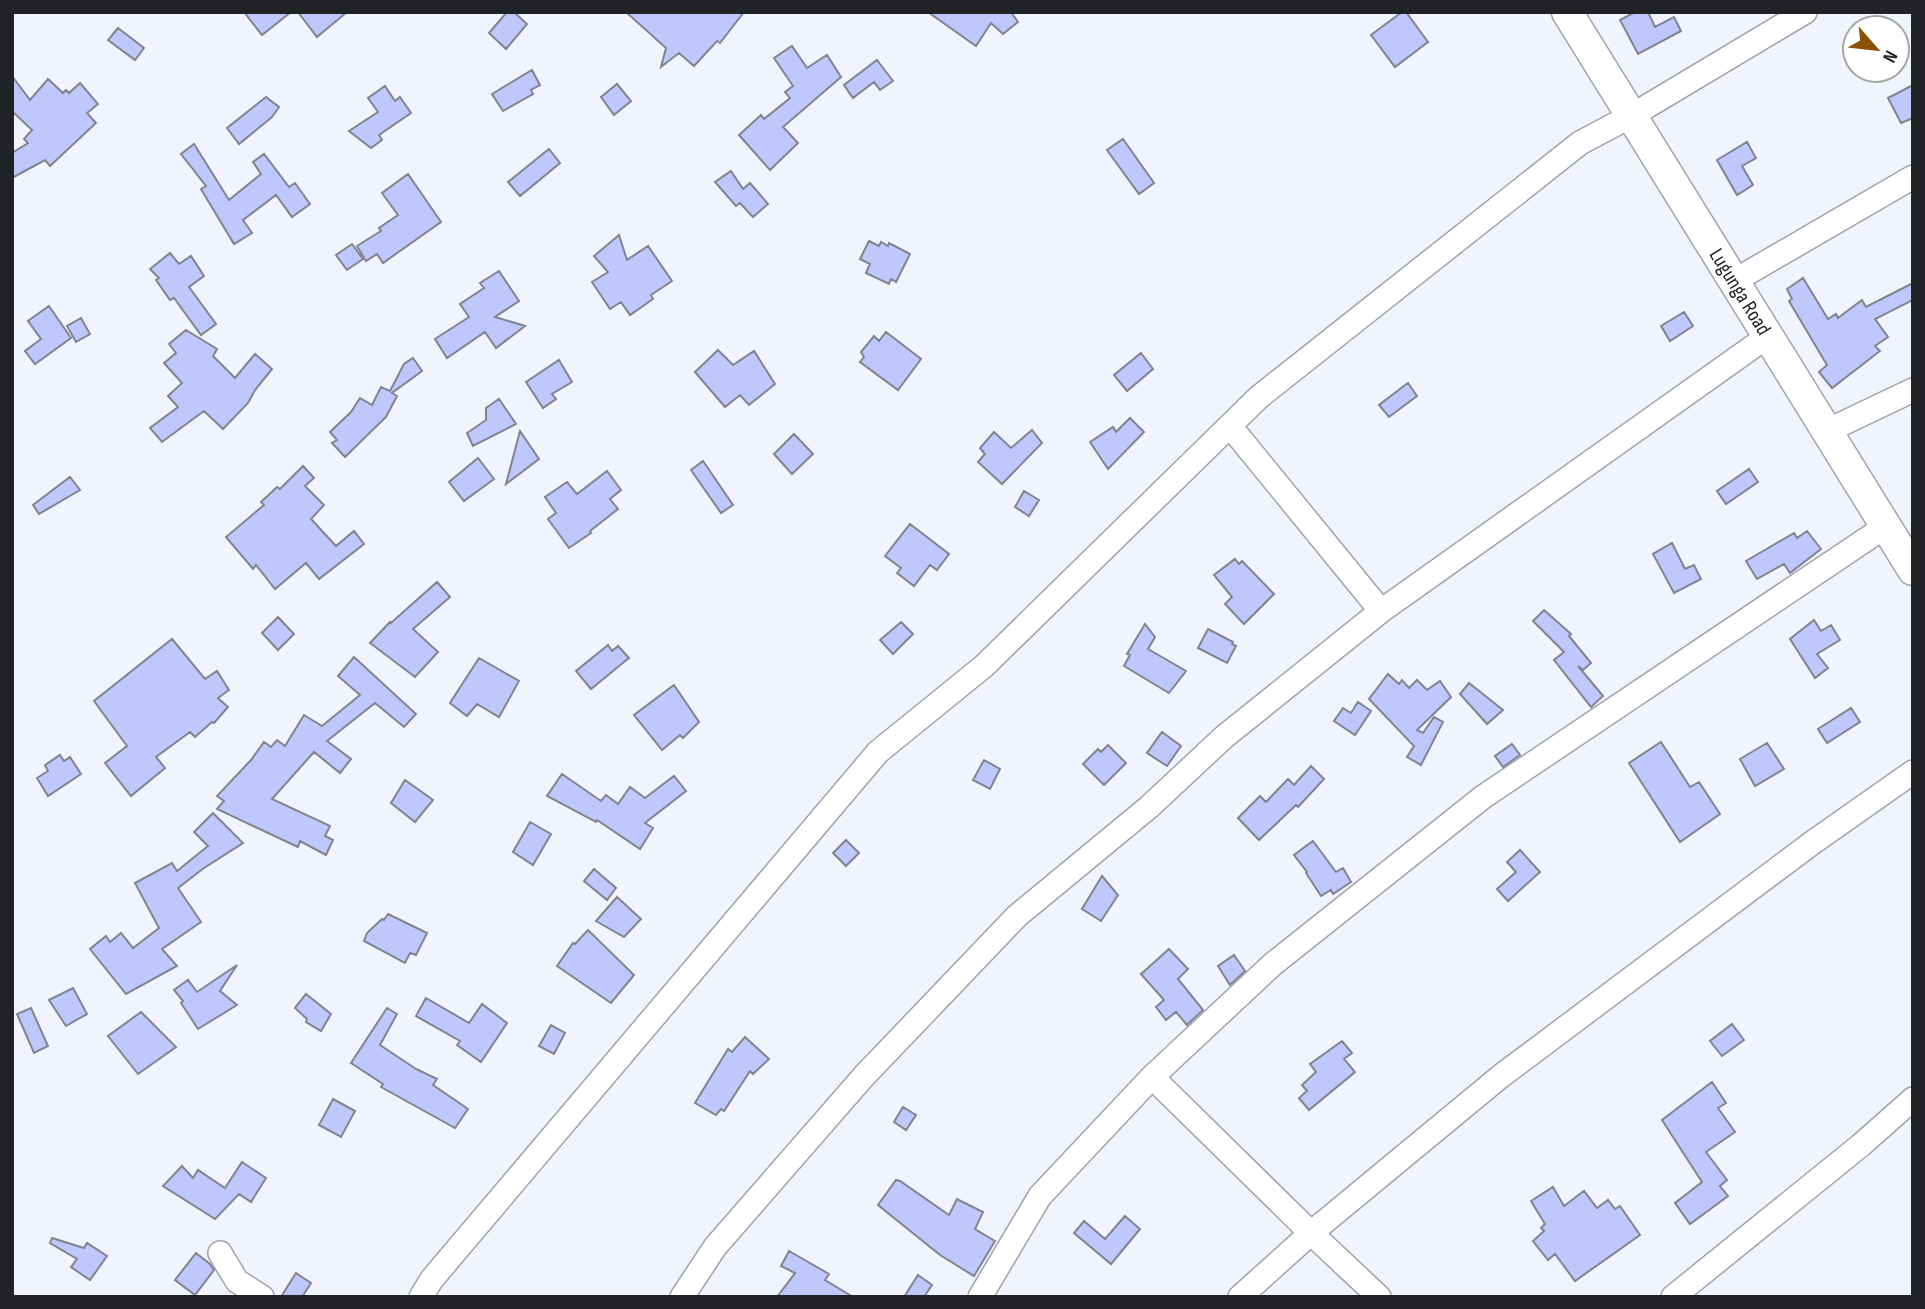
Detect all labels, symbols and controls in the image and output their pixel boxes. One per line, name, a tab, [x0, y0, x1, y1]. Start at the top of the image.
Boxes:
north arrow	[1841, 14, 1911, 84]
text: N	[1877, 46, 1902, 66]
street label: Lugunga Road	[1704, 244, 1776, 340]

